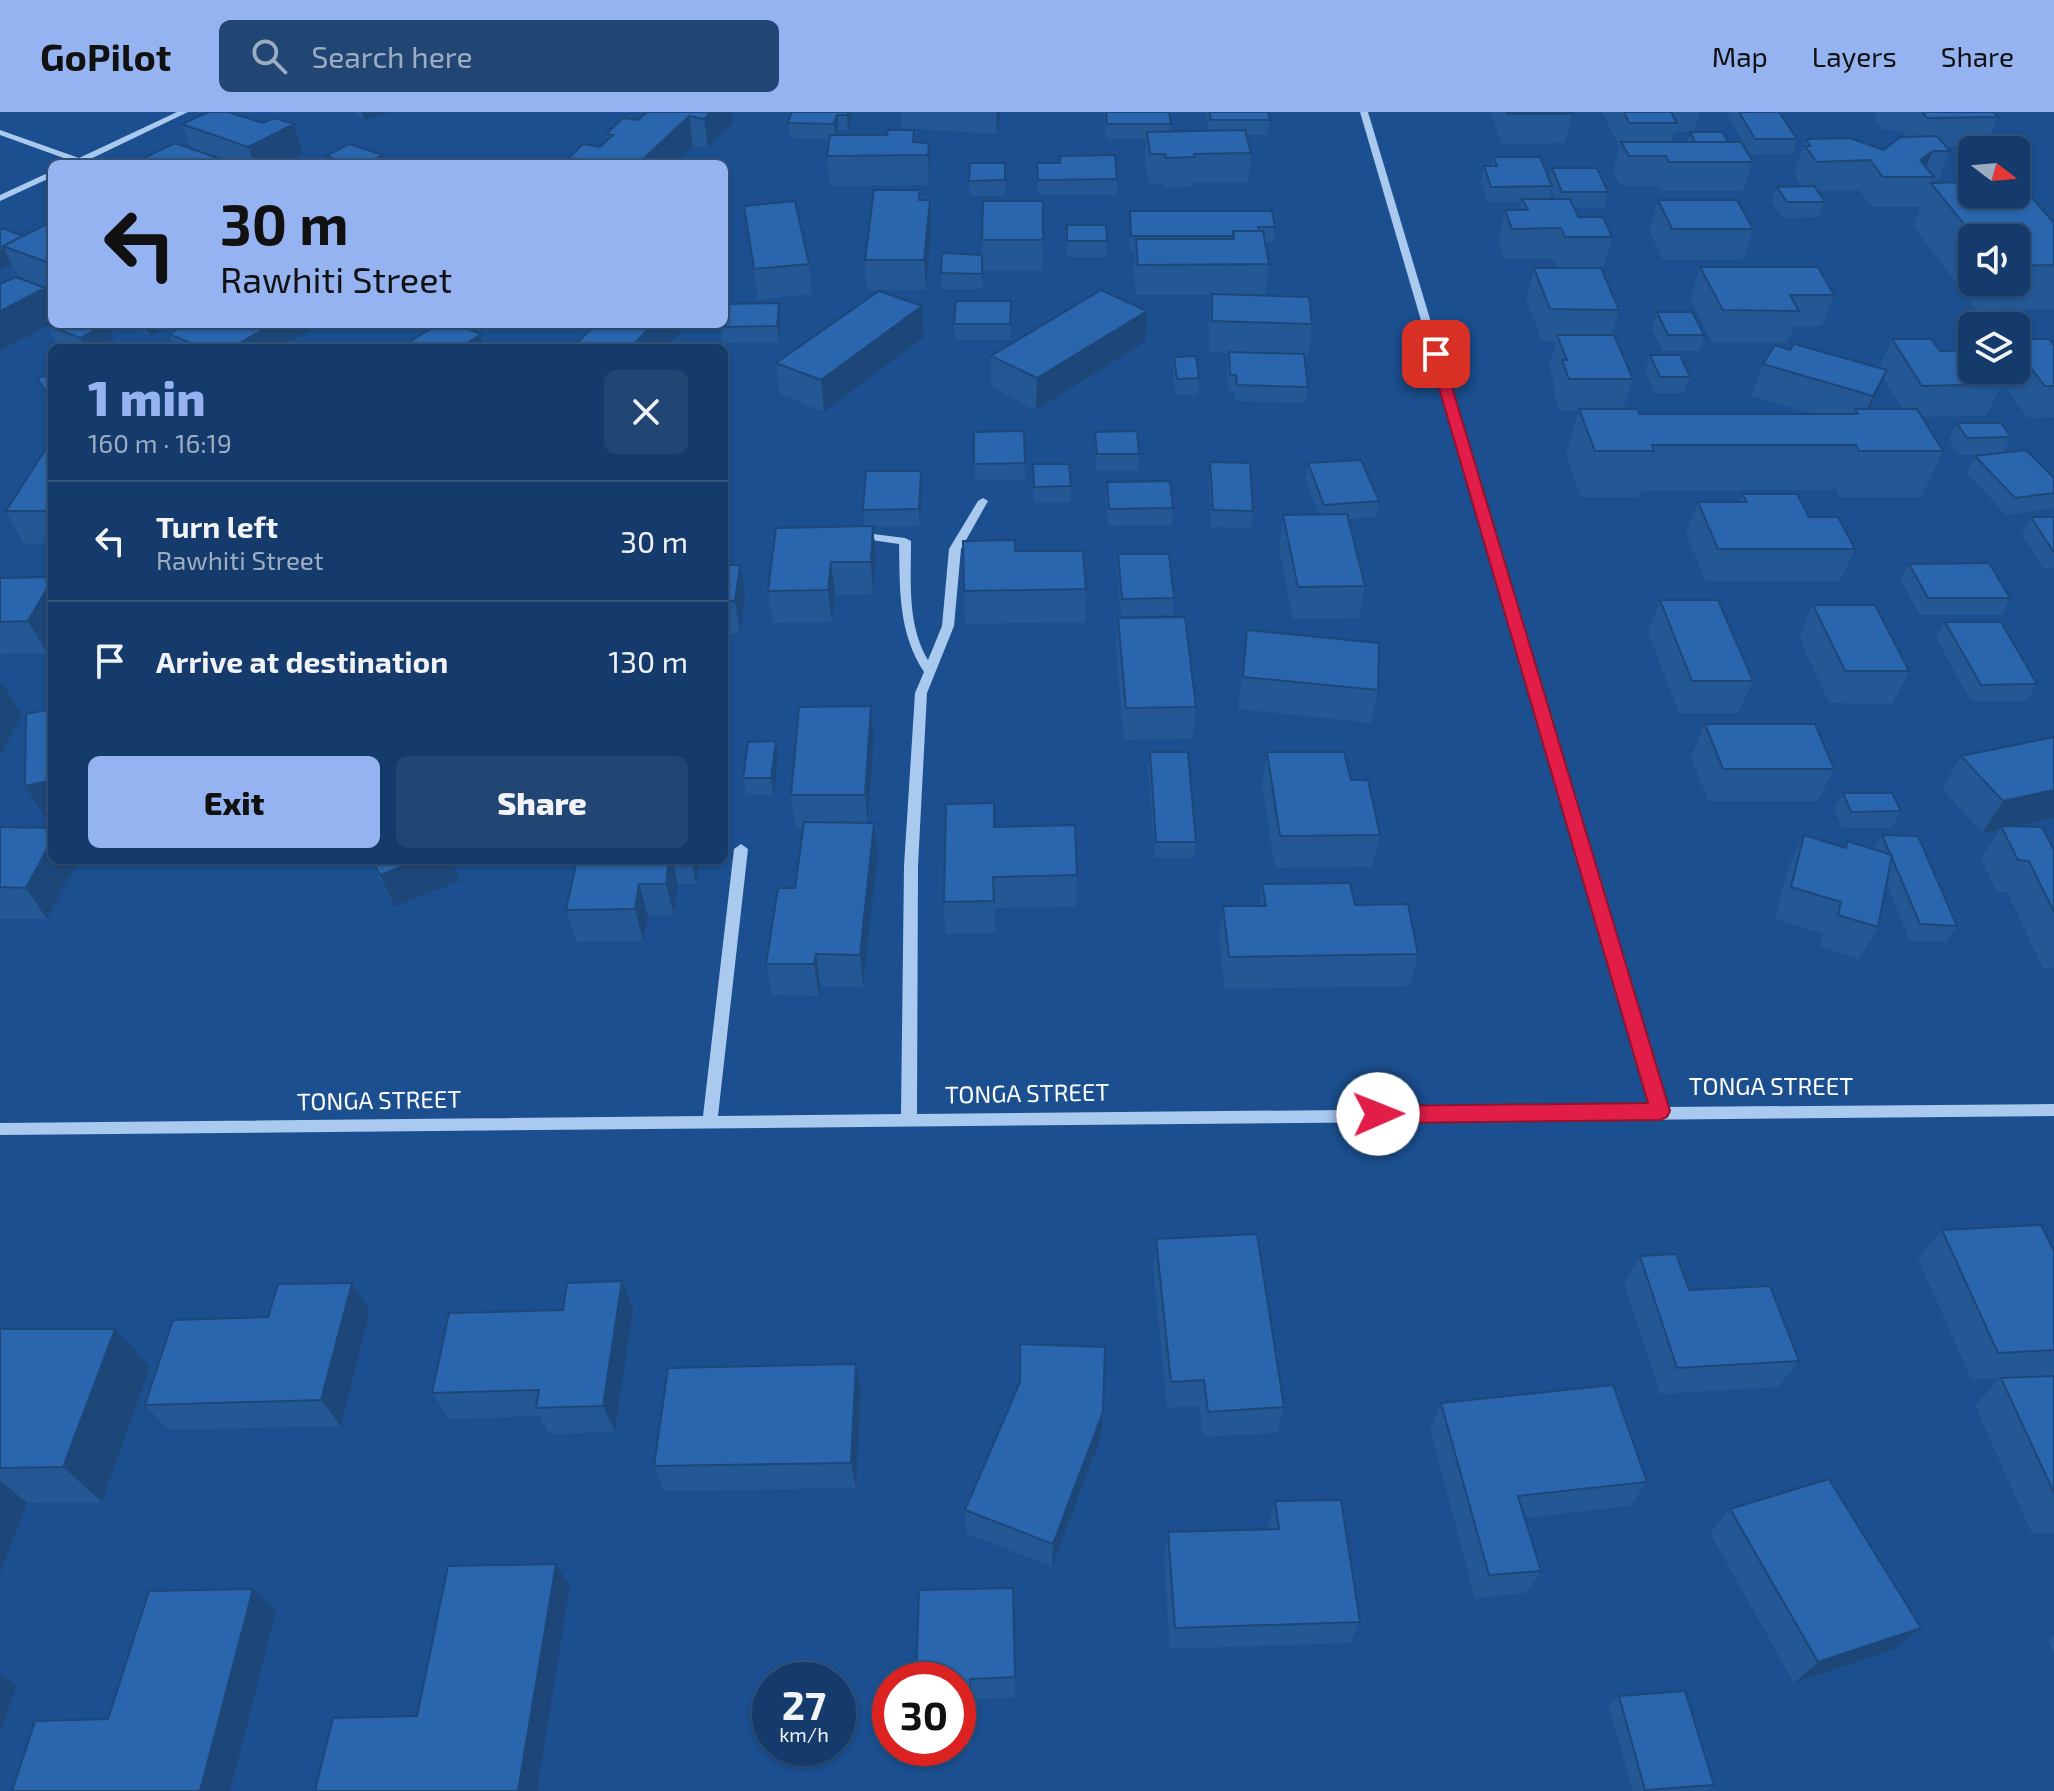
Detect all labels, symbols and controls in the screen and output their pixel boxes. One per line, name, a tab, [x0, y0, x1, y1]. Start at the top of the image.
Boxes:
search box	[219, 20, 779, 92]
text: GoPilot	[40, 33, 171, 79]
icon: search	[247, 34, 291, 78]
text: Search here	[311, 38, 473, 74]
text: Map	[1712, 39, 1768, 73]
text: Layers	[1812, 39, 1897, 73]
text: Share	[1941, 39, 2014, 73]
north arrow	[1958, 136, 2030, 208]
map controls	[1958, 136, 2030, 384]
text: 30 m	[220, 189, 349, 256]
icon: left	[88, 192, 192, 296]
button: sound	[1958, 224, 2030, 296]
text: Rawhiti Street	[220, 257, 452, 300]
button: layers	[1958, 312, 2030, 384]
pin	[1402, 320, 1470, 388]
icon: arrive	[1414, 332, 1458, 376]
text: 1 min	[88, 368, 206, 426]
button: close	[604, 370, 688, 454]
text: 160 m · 16:19	[88, 427, 232, 458]
text: Turn left	[156, 508, 278, 544]
icon: left	[88, 519, 132, 563]
text: 30 m	[620, 523, 688, 559]
text: Rawhiti Street	[156, 544, 324, 575]
icon: arrive	[88, 639, 132, 683]
text: Arrive at destination	[156, 643, 448, 679]
text: 130 m	[608, 643, 688, 679]
button: Exit	[88, 756, 380, 848]
button: Share	[396, 756, 688, 848]
street label: TONGA STREET	[1689, 1071, 1853, 1100]
position arrow	[1336, 1072, 1420, 1156]
street label: TONGA STREET	[945, 1077, 1109, 1108]
street label: TONGA STREET	[297, 1084, 461, 1115]
speed limit sign: 30	[872, 1662, 976, 1766]
text: 27	[782, 1680, 826, 1728]
text: km/h	[779, 1722, 829, 1746]

